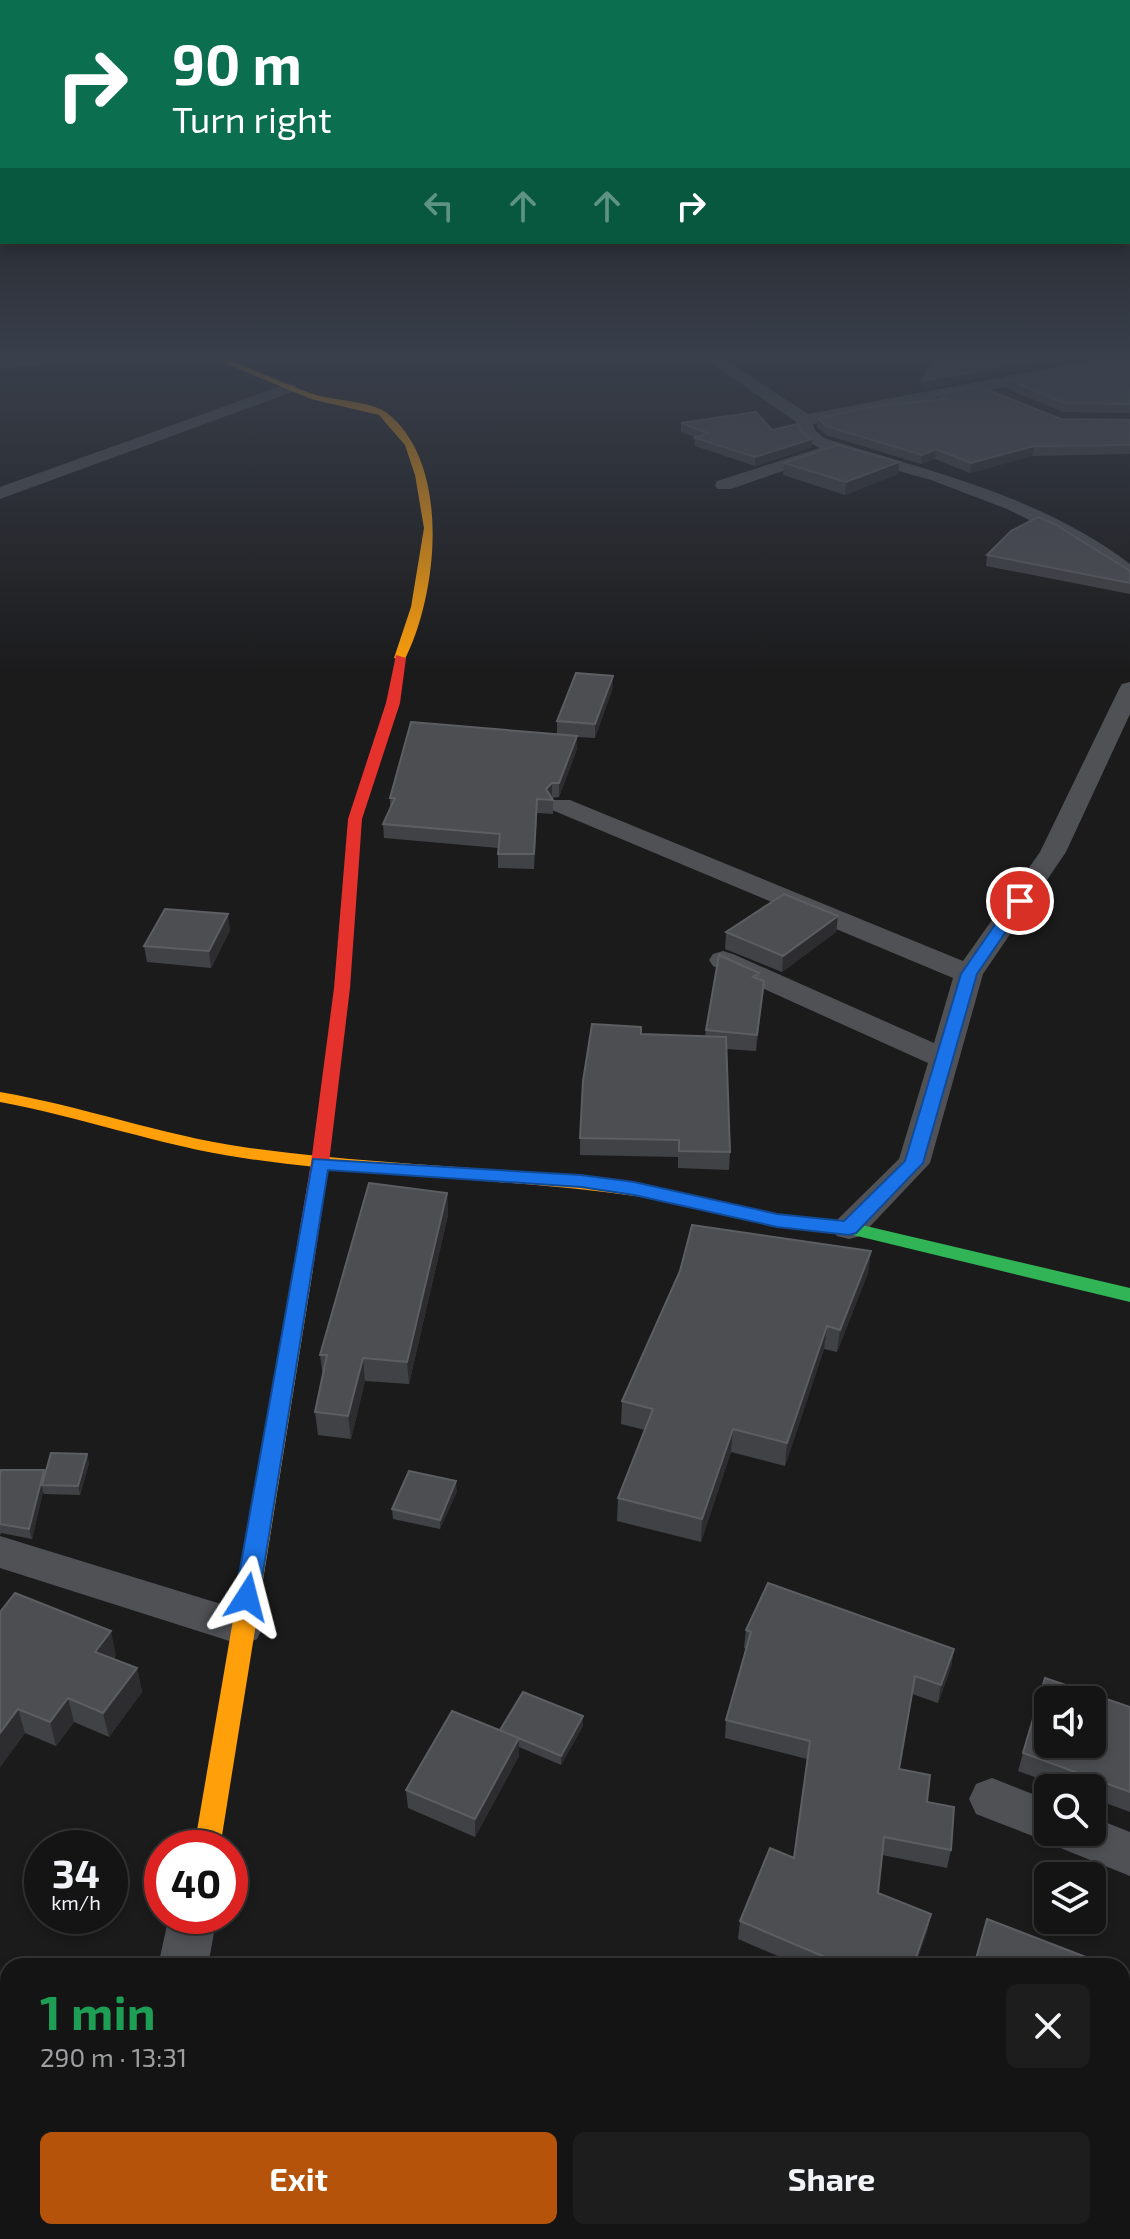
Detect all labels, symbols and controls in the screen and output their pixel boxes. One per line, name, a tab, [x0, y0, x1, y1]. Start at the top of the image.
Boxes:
text: 90 m	[172, 29, 302, 96]
icon: right	[40, 32, 144, 136]
text: Turn right	[172, 97, 332, 140]
icon: left	[417, 184, 461, 228]
icon: ahead	[501, 184, 545, 228]
icon: ahead	[585, 184, 629, 228]
icon: right	[669, 184, 713, 228]
pin	[986, 867, 1054, 935]
icon: arrive	[998, 879, 1042, 923]
position arrow	[205, 1555, 289, 1639]
map controls	[1034, 1686, 1106, 1934]
button: sound	[1034, 1686, 1106, 1758]
button: search	[1034, 1774, 1106, 1846]
speed limit sign: 40	[144, 1830, 248, 1934]
text: 34	[52, 1848, 100, 1896]
button: layers	[1034, 1862, 1106, 1934]
text: km/h	[51, 1890, 101, 1914]
text: 1 min	[40, 1982, 156, 2040]
button: close	[1006, 1984, 1090, 2068]
text: 290 m · 13:31	[40, 2041, 187, 2072]
button: Exit	[40, 2132, 557, 2224]
button: Share	[573, 2132, 1090, 2224]

